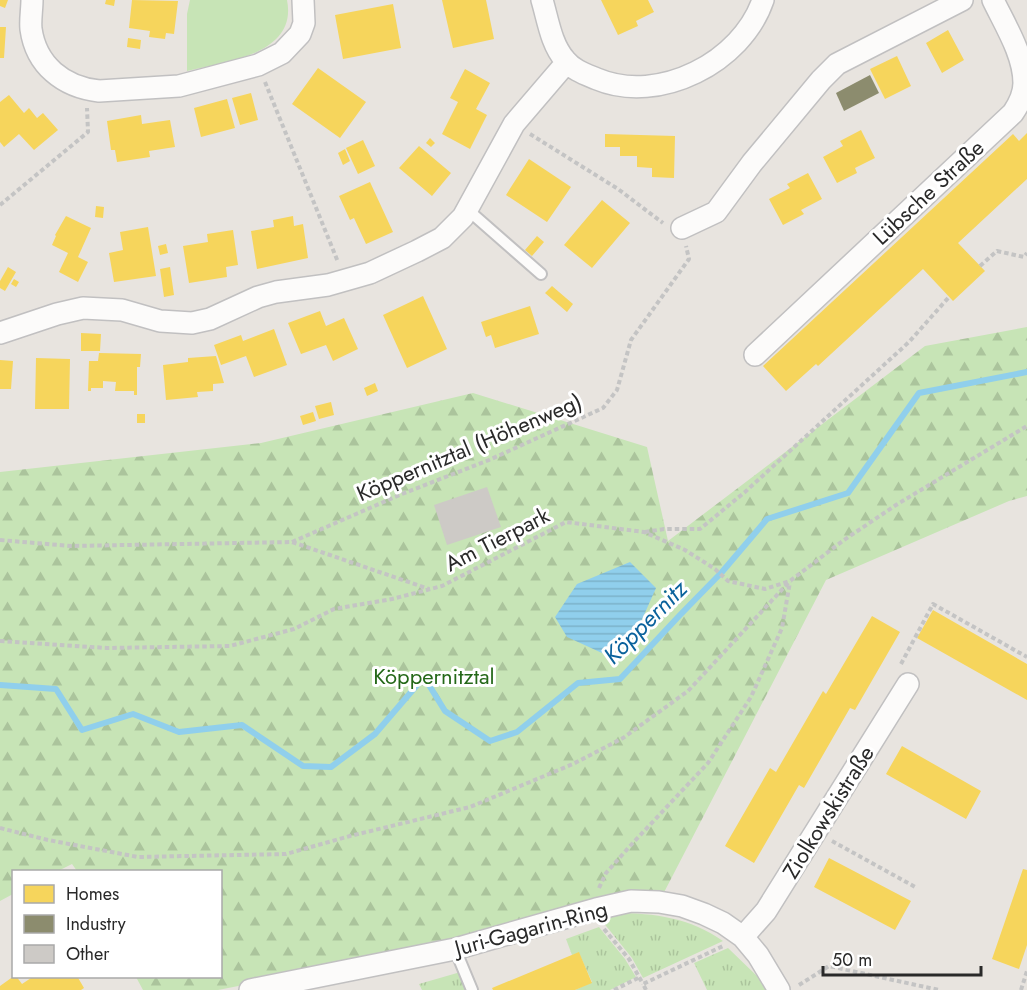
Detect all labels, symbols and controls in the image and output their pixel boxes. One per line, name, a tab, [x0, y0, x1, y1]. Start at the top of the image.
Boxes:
street label: Lübsche Straße	[865, 132, 991, 252]
street label: Köppernitztal (Höhenweg)	[351, 385, 587, 509]
street label: Am Tierpark	[439, 499, 555, 579]
water label: Köppernitz	[595, 571, 696, 672]
park label: Köppernitztal	[373, 660, 495, 692]
street label: Ziolkowskistraße	[774, 739, 882, 885]
legend	[12, 870, 222, 978]
text: Homes	[66, 881, 119, 907]
street label: Juri-Gagarin-Ring	[448, 892, 611, 965]
text: Industry	[66, 911, 126, 937]
scale bar	[823, 939, 980, 977]
text: Other	[66, 941, 110, 967]
text: 50 m	[832, 947, 872, 973]

